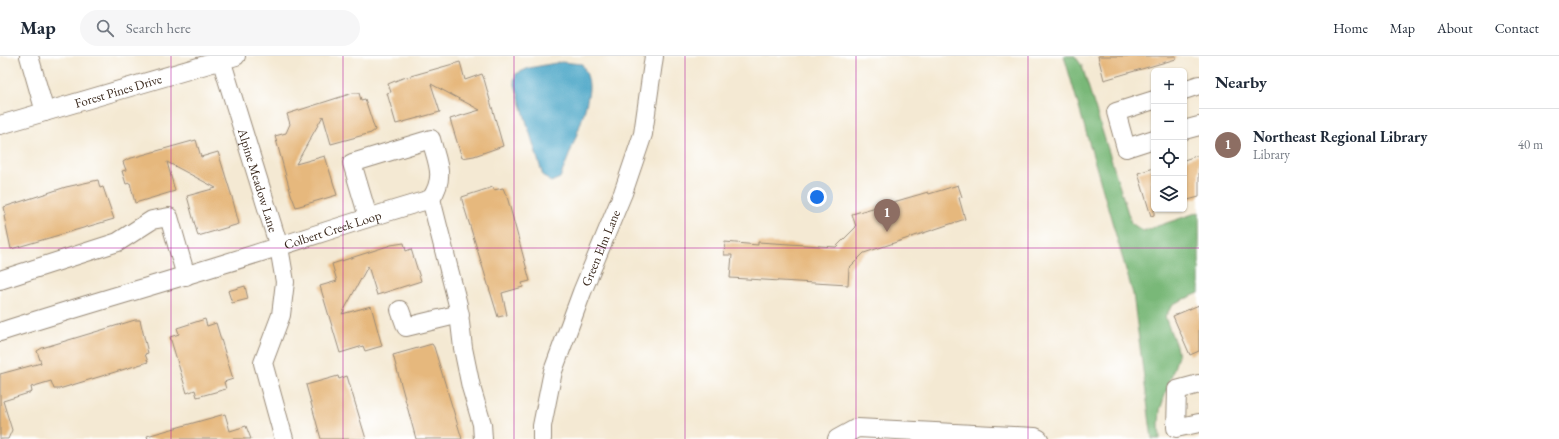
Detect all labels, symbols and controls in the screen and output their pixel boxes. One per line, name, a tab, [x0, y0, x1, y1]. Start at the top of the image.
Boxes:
search box	[80, 10, 360, 46]
text: Map	[20, 15, 56, 40]
icon: search	[94, 17, 116, 39]
text: Search here	[126, 18, 191, 37]
text: Home	[1333, 19, 1368, 37]
text: Map	[1390, 19, 1415, 37]
text: About	[1437, 19, 1473, 37]
text: Contact	[1495, 19, 1539, 37]
map controls	[1151, 68, 1187, 212]
button: +	[1151, 68, 1187, 104]
street label: Forest Pines Drive	[73, 70, 164, 112]
text: Nearby	[1215, 71, 1267, 93]
button: −	[1151, 104, 1187, 140]
street label: Alpine Meadow Lane	[234, 126, 282, 234]
text: Northeast Regional Library	[1253, 127, 1428, 146]
text: 1	[1225, 136, 1231, 153]
text: 40 m	[1518, 136, 1543, 153]
button: locate	[1151, 140, 1187, 176]
text: Library	[1253, 146, 1290, 163]
button: layers	[1151, 176, 1187, 212]
your location	[807, 187, 827, 207]
pin: 1	[874, 199, 900, 232]
street label: Colbert Creek Loop	[282, 206, 384, 253]
street label: Green Elm Lane	[577, 207, 624, 289]

